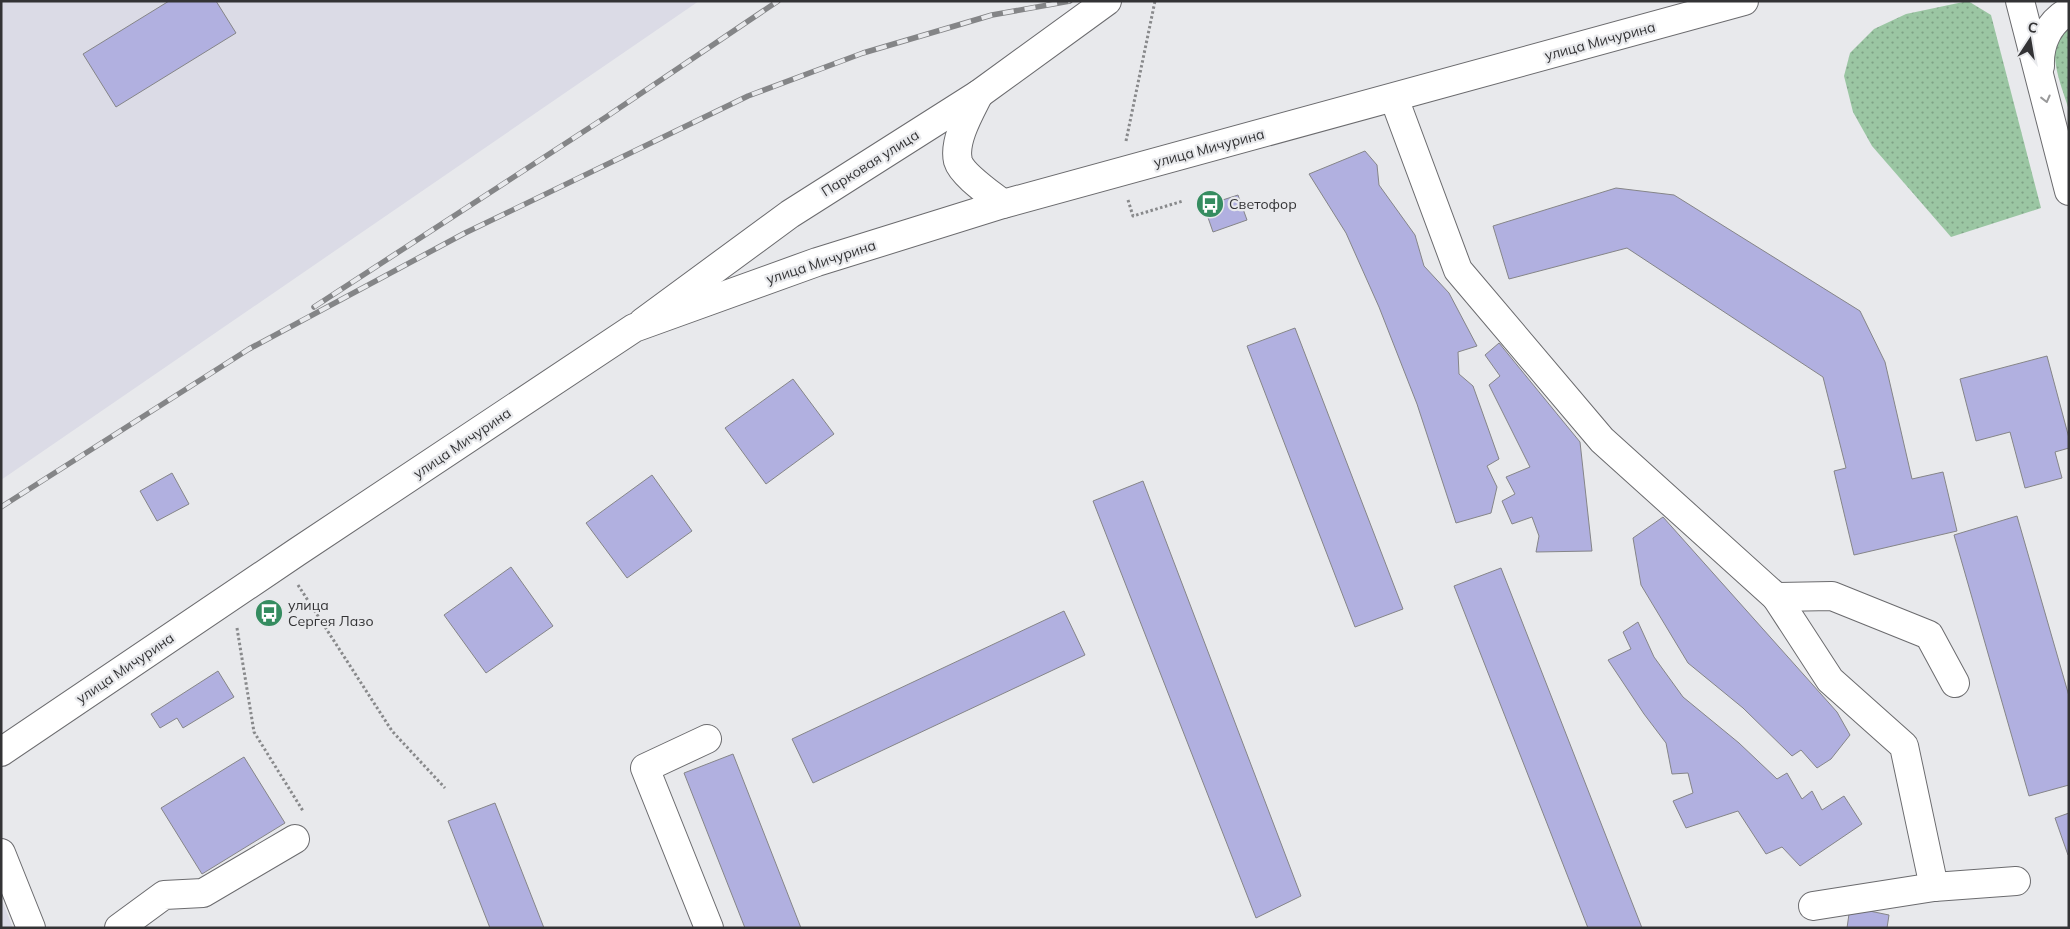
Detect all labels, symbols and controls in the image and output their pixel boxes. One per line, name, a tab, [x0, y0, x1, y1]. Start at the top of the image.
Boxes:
north arrow	[2005, 15, 2055, 65]
text: С	[2026, 17, 2039, 37]
street label: улица Мичурина	[1543, 18, 1657, 64]
one-way arrow	[2040, 95, 2051, 104]
street label: улица Мичурина	[1152, 125, 1266, 171]
street label: Парковая улица	[818, 126, 922, 200]
bus stop icon: Светофор	[1195, 189, 1225, 219]
place label: Светофор	[1229, 195, 1297, 213]
street label: улица Мичурина	[764, 236, 878, 288]
street label: улица Мичурина	[410, 404, 514, 482]
place label: улица Сергея Лазо	[288, 596, 374, 630]
bus stop icon: улица Сергея Лазо	[254, 598, 284, 628]
street label: улица Мичурина	[73, 629, 177, 707]

